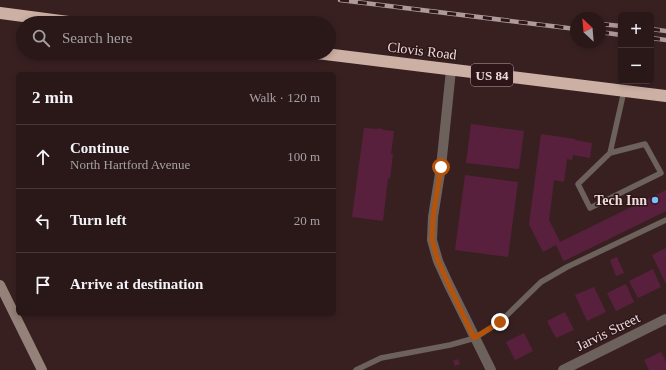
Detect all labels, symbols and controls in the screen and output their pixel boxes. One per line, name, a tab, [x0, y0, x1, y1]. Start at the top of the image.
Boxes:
north arrow	[570, 12, 606, 48]
map controls	[618, 12, 654, 84]
button: +	[618, 12, 654, 48]
search box	[16, 16, 336, 60]
icon: search	[30, 27, 52, 49]
text: Search here	[62, 30, 132, 46]
street label: Clovis Road	[387, 39, 457, 63]
button: −	[618, 48, 654, 84]
road number: US 84	[471, 64, 513, 86]
text: 2 min	[32, 88, 73, 107]
text: Walk · 120 m	[249, 90, 320, 105]
text: Continue	[70, 140, 129, 156]
icon: ahead	[32, 146, 54, 168]
text: 100 m	[287, 149, 320, 164]
text: North Hartford Avenue	[70, 157, 190, 172]
route start	[432, 158, 450, 176]
place label: Tech Inn	[594, 193, 647, 208]
marker: Tech Inn	[650, 195, 660, 205]
icon: left	[32, 210, 54, 232]
text: Turn left	[70, 212, 127, 228]
text: 20 m	[294, 213, 320, 228]
icon: arrive	[32, 274, 54, 296]
text: Arrive at destination	[70, 276, 203, 292]
street label: Jarvis Street	[574, 310, 642, 354]
route end	[491, 313, 509, 331]

